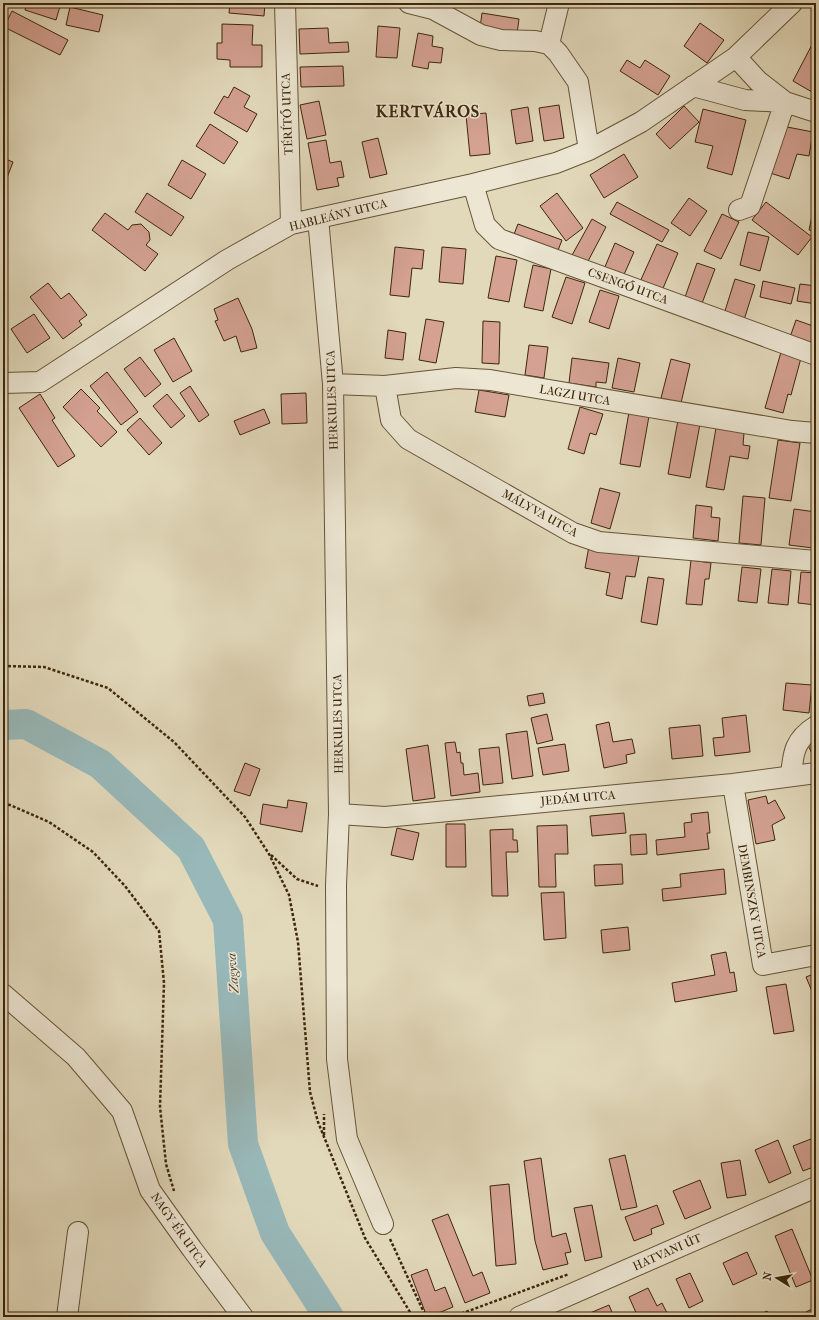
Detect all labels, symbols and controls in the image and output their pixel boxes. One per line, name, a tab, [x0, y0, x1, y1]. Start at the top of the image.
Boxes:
street label: TÉRÍTŐ UTCA	[278, 73, 295, 155]
district label: KERTVÁROS	[376, 101, 480, 121]
street label: HABLEÁNY UTCA	[287, 195, 389, 234]
street label: CSENGŐ UTCA	[586, 264, 671, 307]
street label: HERKULES UTCA	[323, 350, 341, 450]
street label: LAGZI UTCA	[538, 382, 612, 408]
street label: MÁLYVA UTCA	[500, 486, 581, 540]
street label: HERKULES UTCA	[330, 674, 346, 774]
street label: JEDÁM UTCA	[539, 787, 616, 808]
street label: DEMBINSZKY UTCA	[735, 843, 769, 959]
water label: Zagyva	[224, 952, 241, 995]
street label: NAGY-ÉR UTCA	[148, 1189, 211, 1270]
street label: HATVANI ÚT	[630, 1229, 704, 1273]
north arrow	[757, 1258, 797, 1298]
text: N	[760, 1270, 775, 1282]

